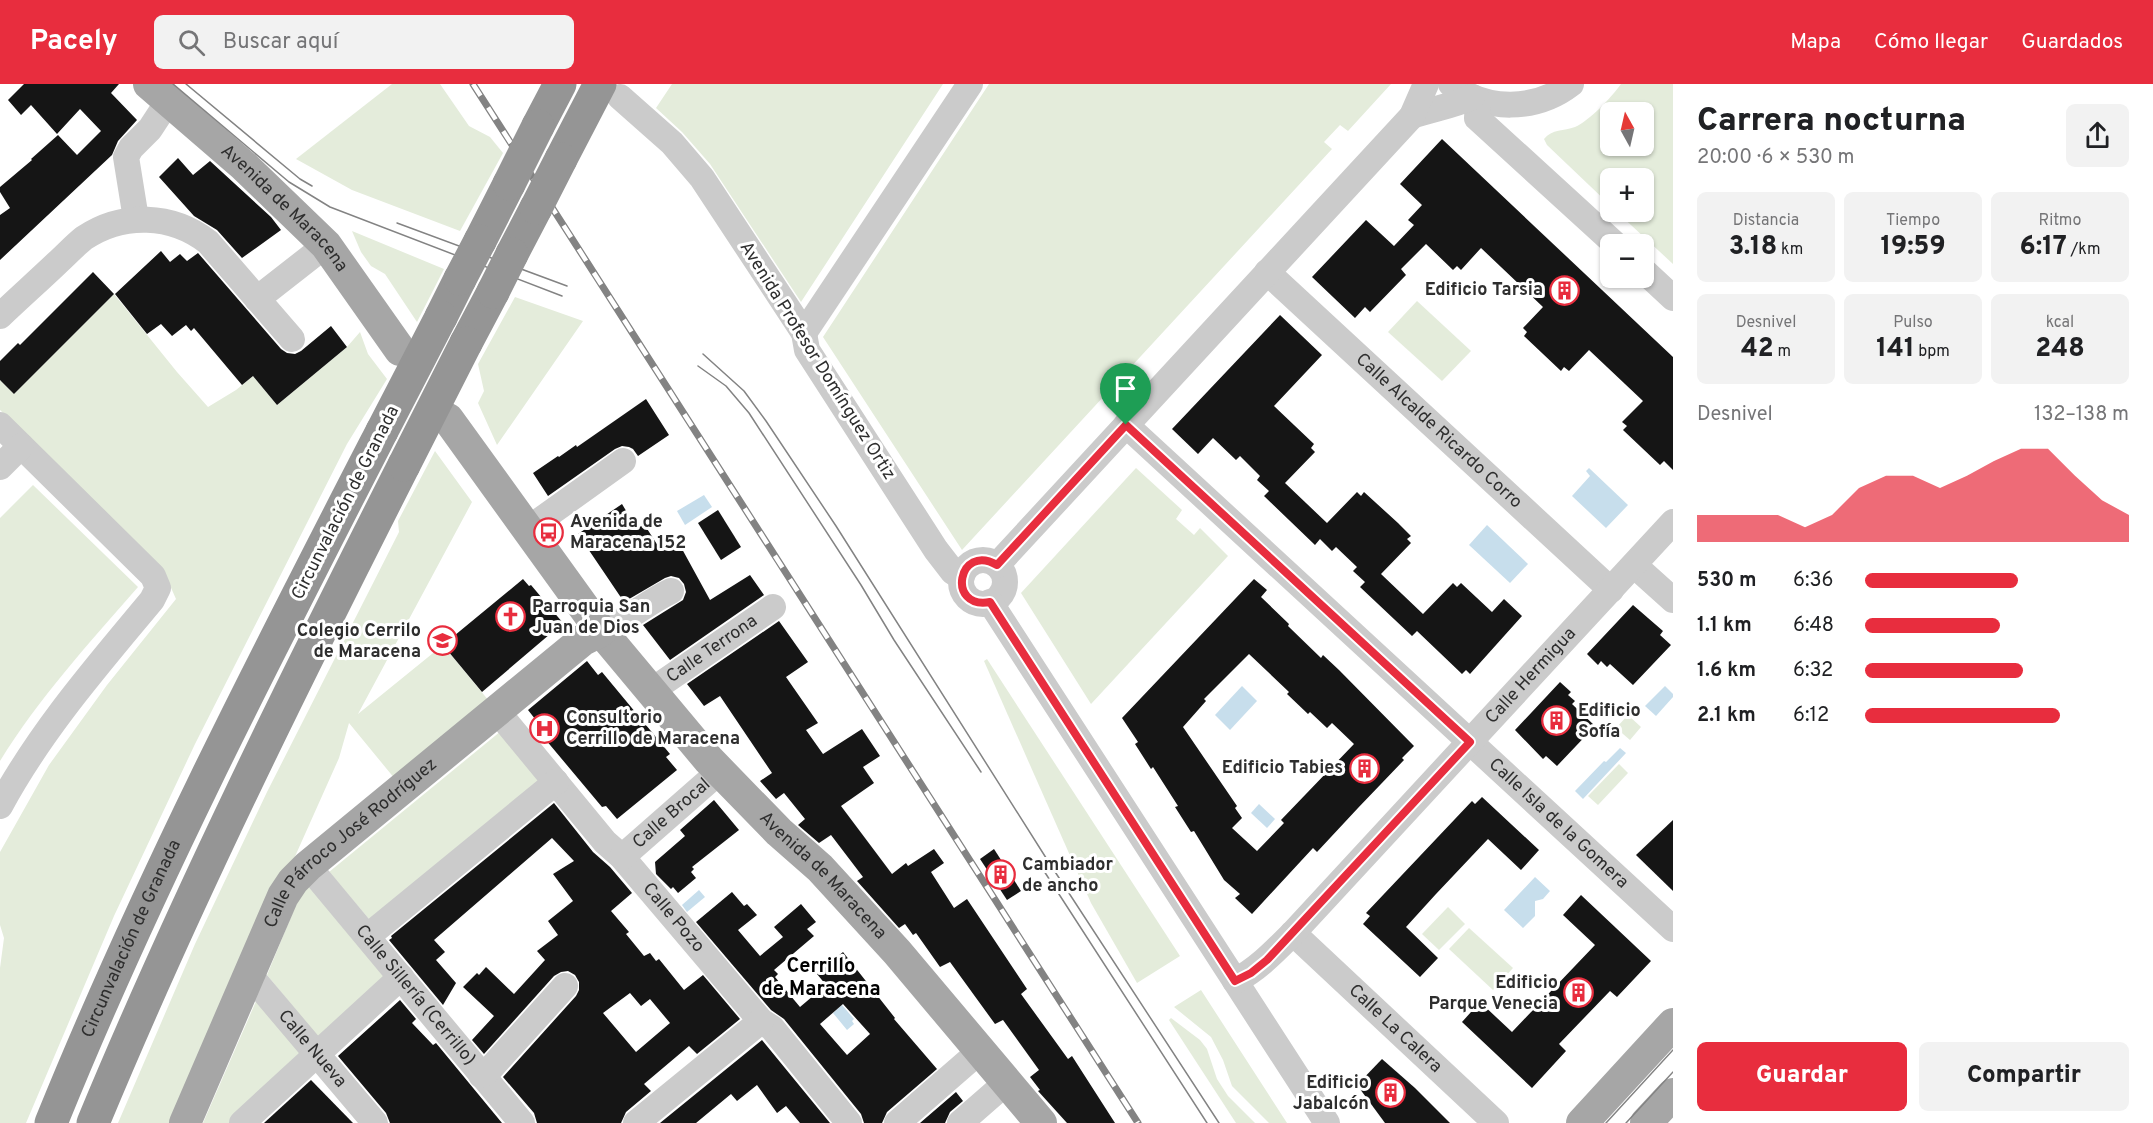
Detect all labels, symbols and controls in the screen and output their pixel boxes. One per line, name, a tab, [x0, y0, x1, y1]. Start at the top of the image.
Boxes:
search box	[154, 15, 574, 69]
text: Pacely	[30, 24, 118, 60]
icon: search	[175, 26, 208, 59]
text: Buscar aquí	[223, 29, 338, 56]
text: Mapa	[1790, 29, 1841, 56]
text: Cómo llegar	[1874, 29, 1988, 56]
text: Guardados	[2021, 29, 2123, 56]
text: Carrera nocturna	[1697, 101, 1966, 143]
north arrow	[1600, 102, 1654, 156]
map controls	[1600, 102, 1654, 288]
button: share	[2066, 104, 2129, 167]
street label: Avenida de Maracena	[216, 139, 353, 277]
text: 20:00 · 6 × 530 m	[1697, 145, 1854, 171]
button: +	[1600, 168, 1654, 222]
text: Distancia	[1733, 211, 1799, 231]
text: Tiempo	[1886, 211, 1940, 231]
text: Ritmo	[2039, 211, 2081, 231]
text: 3.18	[1729, 231, 1777, 264]
text: 19:59	[1880, 231, 1946, 264]
text: 6:17	[2020, 231, 2067, 264]
button: −	[1600, 234, 1654, 288]
street label: Avenida Profesor Domínguez Ortiz	[734, 237, 900, 485]
text: km	[1777, 240, 1803, 260]
text: /km	[2067, 240, 2100, 260]
building icon: Edificio Tarsia	[1548, 274, 1580, 306]
place label: Edificio Tarsia	[1425, 279, 1543, 302]
text: Desnivel	[1736, 313, 1796, 333]
text: Pulso	[1893, 313, 1933, 333]
text: kcal	[2046, 313, 2074, 333]
text: 42	[1741, 333, 1774, 366]
text: 141	[1876, 333, 1915, 366]
text: 248	[2035, 333, 2085, 366]
text: m	[1774, 342, 1791, 362]
text: bpm	[1915, 342, 1950, 362]
street label: Calle Alcalde Ricardo Corro	[1351, 348, 1527, 514]
pin	[1100, 363, 1151, 425]
icon: arrive	[1109, 372, 1142, 405]
street label: Circunvalación de Granada	[287, 402, 405, 604]
text: Desnivel	[1697, 402, 1773, 428]
text: 132–138 m	[2034, 402, 2129, 428]
place label: Avenida de Maracena 152	[570, 511, 686, 555]
bus stop icon: Avenida de Maracena 152	[533, 516, 565, 548]
text: 530 m	[1697, 568, 1757, 594]
text: 6:36	[1793, 568, 1833, 594]
place label: Parroquia San Juan de Dios	[532, 596, 650, 640]
church icon: Parroquia San Juan de Dios	[495, 601, 527, 633]
street label: Calle Terrona	[662, 610, 762, 688]
text: 1.1 km	[1697, 613, 1752, 639]
text: 6:48	[1793, 613, 1834, 639]
place label: Colegio Cerrilo de Maracena	[297, 620, 421, 664]
street label: Calle Hermigua	[1480, 623, 1581, 729]
school or university icon: Colegio Cerrilo de Maracena	[426, 625, 458, 657]
text: 1.6 km	[1697, 658, 1756, 684]
text: 6:32	[1793, 658, 1833, 684]
place label: Edificio Sofía	[1578, 700, 1641, 744]
text: 2.1 km	[1697, 703, 1756, 729]
text: 6:12	[1793, 703, 1829, 729]
building icon: Edificio Sofía	[1541, 705, 1573, 737]
place label: Consultorio Cerrillo de Maracena	[566, 707, 740, 751]
hospital icon: Consultorio Cerrillo de Maracena	[529, 712, 561, 744]
building icon: Edificio Tabies	[1348, 752, 1380, 784]
street label: Calle Párroco José Rodríguez	[259, 753, 442, 931]
street label: Calle Isla de la Gomera	[1484, 753, 1633, 894]
place label: Edificio Tabies	[1222, 757, 1343, 780]
street label: Calle Brocal	[628, 773, 715, 854]
street label: Avenida de Maracena	[754, 807, 891, 944]
street label: Circunvalación de Granada	[76, 836, 186, 1041]
place label: Cambiador de ancho	[1022, 854, 1113, 898]
building icon: Cambiador de ancho	[985, 859, 1017, 891]
street label: Calle Pozo	[637, 878, 710, 957]
street label: Calle Sillería (Cerrillo)	[350, 920, 481, 1070]
district label: Cerrillo de Maracena	[761, 954, 881, 1003]
place label: Edificio Parque Venecia	[1428, 972, 1558, 1016]
building icon: Edificio Parque Venecia	[1563, 977, 1595, 1009]
street label: Calle La Calera	[1344, 979, 1447, 1078]
street label: Calle Nueva	[273, 1005, 352, 1093]
button: Guardar	[1697, 1042, 1907, 1111]
button: Compartir	[1919, 1042, 2129, 1111]
place label: Edificio Jabalcón	[1293, 1072, 1369, 1116]
building icon: Edificio Jabalcón	[1374, 1077, 1406, 1109]

